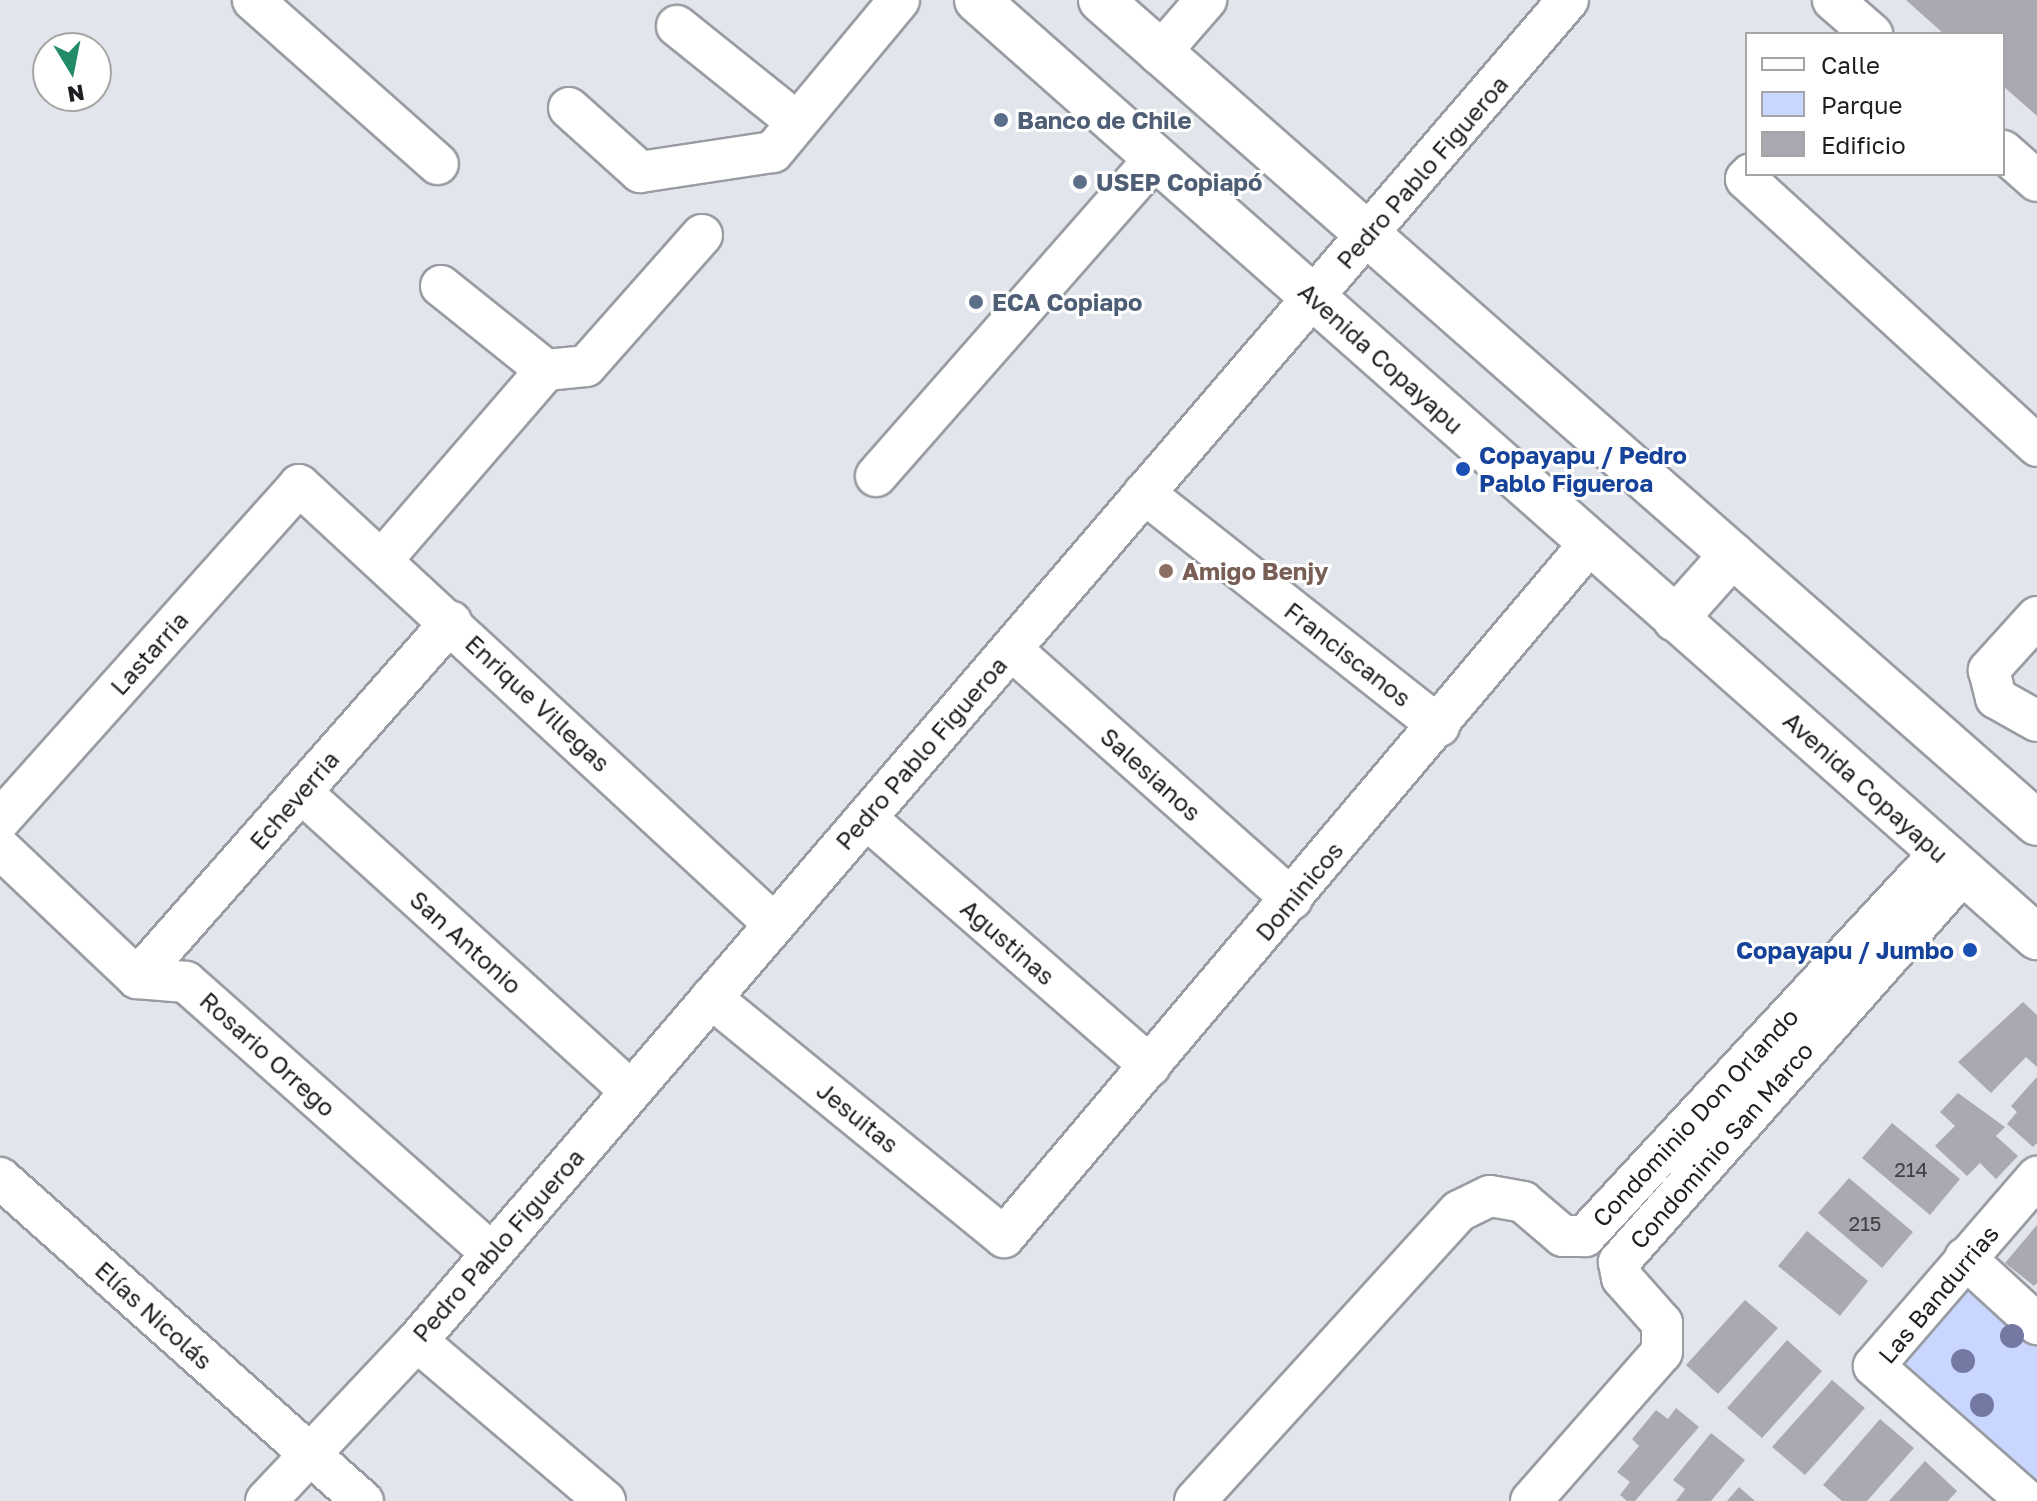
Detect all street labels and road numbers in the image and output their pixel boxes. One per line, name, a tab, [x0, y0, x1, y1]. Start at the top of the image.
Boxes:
street label: Pedro Pablo Figueroa	[1330, 70, 1514, 274]
street label: Avenida Copayapu	[1293, 277, 1469, 439]
street label: Franciscanos	[1279, 596, 1417, 712]
street label: Lastarria	[104, 605, 194, 701]
street label: Enrique Villegas	[460, 629, 616, 777]
street label: Pedro Pablo Figueroa	[829, 651, 1013, 855]
street label: Avenida Copayapu	[1778, 706, 1954, 868]
street label: Salesianos	[1095, 722, 1207, 826]
street label: Echeverria	[243, 745, 345, 855]
street label: Dominicos	[1249, 836, 1349, 946]
street label: San Antonio	[404, 885, 528, 999]
street label: Agustinas	[955, 893, 1061, 991]
street label: Rosario Orrego	[194, 986, 342, 1122]
street label: Condominio Don Orlando	[1586, 1002, 1804, 1232]
street label: Condominio San Marco	[1623, 1036, 1819, 1254]
street label: Jesuitas	[811, 1075, 905, 1159]
street label: Pedro Pablo Figueroa	[406, 1143, 590, 1347]
street label: Las Bandurrias	[1872, 1219, 2004, 1369]
street label: Elías Nicolás	[90, 1255, 218, 1375]

